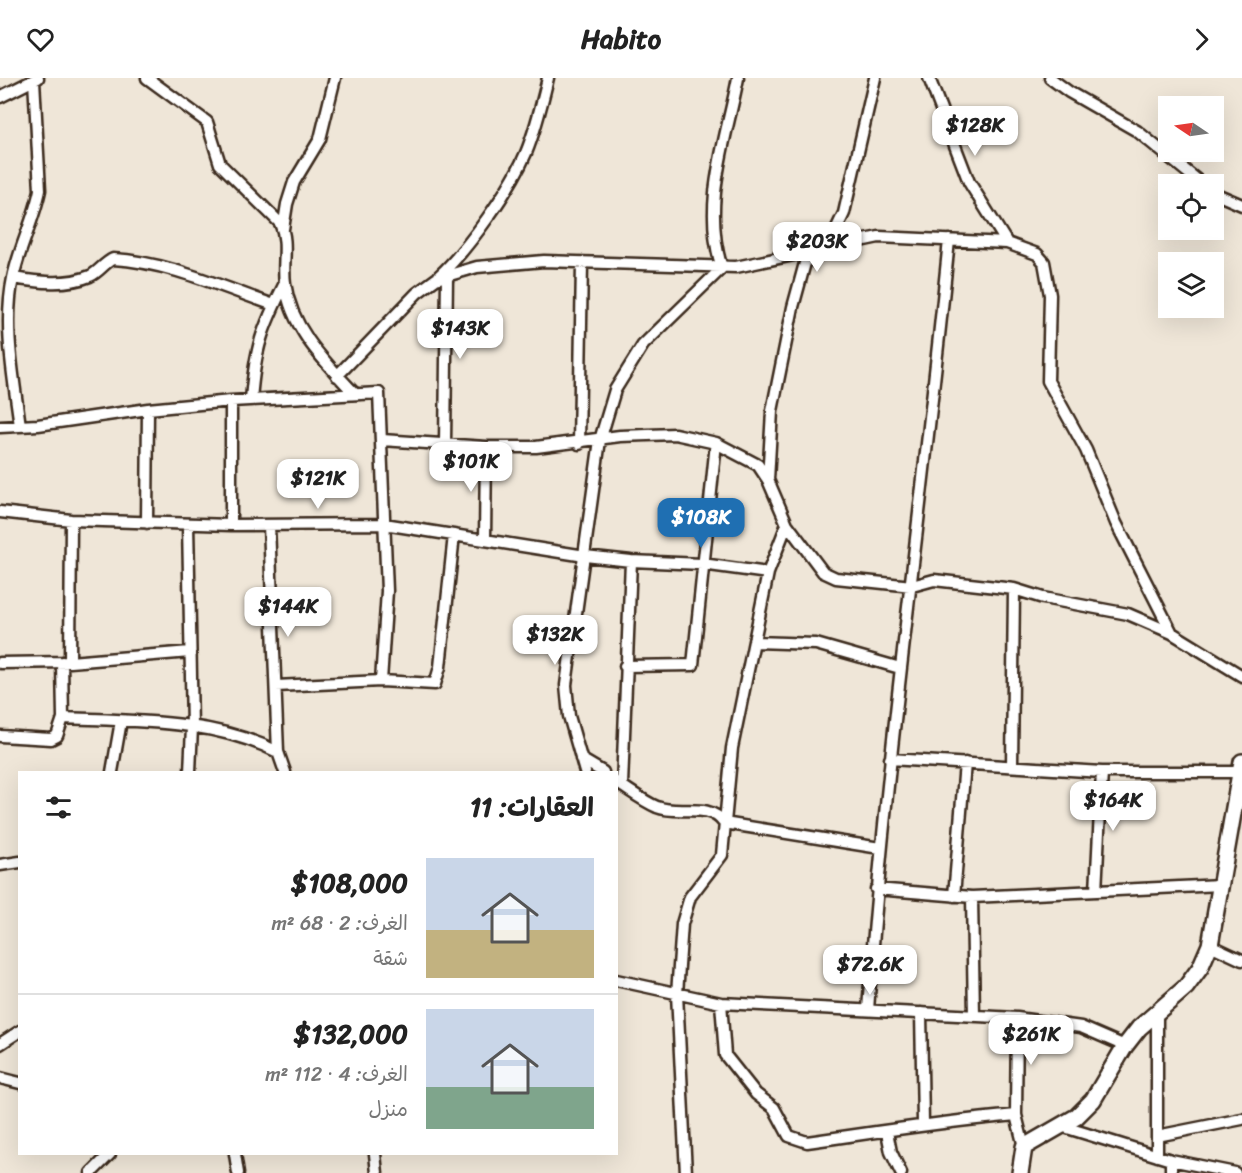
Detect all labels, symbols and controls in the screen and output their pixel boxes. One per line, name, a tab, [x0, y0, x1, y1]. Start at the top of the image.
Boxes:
text: Habito	[581, 15, 661, 63]
icon: heart	[24, 23, 57, 56]
icon: forward	[1185, 23, 1218, 56]
north arrow	[1158, 96, 1224, 162]
map controls	[1158, 96, 1224, 318]
pin: $128K	[933, 106, 1017, 157]
text: $128K	[946, 108, 1004, 143]
button: locate	[1158, 174, 1224, 240]
pin: $203K	[775, 222, 859, 273]
text: $203K	[787, 224, 847, 259]
button: layers	[1158, 252, 1224, 318]
pin: $143K	[418, 309, 502, 360]
text: $143K	[431, 311, 489, 346]
pin: $101K	[429, 442, 513, 493]
text: $101K	[443, 444, 499, 479]
pin: $121K	[276, 459, 360, 510]
text: $121K	[291, 461, 345, 496]
pin: $108K	[659, 498, 743, 549]
text: $108K	[672, 500, 730, 535]
pin: $144K	[246, 587, 330, 638]
text: $144K	[258, 589, 318, 624]
pin: $132K	[513, 615, 597, 666]
text: $132K	[527, 617, 583, 652]
pin: $164K	[1071, 781, 1155, 832]
text: $164K	[1084, 783, 1142, 818]
text: العقارات: 11	[470, 784, 594, 830]
icon: filters	[42, 791, 75, 824]
text: $108,000	[291, 860, 408, 906]
icon: home	[474, 882, 546, 954]
text: الغرف: 2 · 68 m²	[271, 906, 408, 941]
text: شقة	[373, 941, 408, 976]
pin: $72.6K	[821, 945, 919, 996]
text: $72.6K	[837, 947, 903, 982]
text: $132,000	[294, 1011, 408, 1057]
pin: $261K	[989, 1015, 1073, 1066]
text: $261K	[1002, 1017, 1060, 1052]
icon: home	[474, 1033, 546, 1105]
text: الغرف: 4 · 112 m²	[265, 1057, 408, 1092]
text: منزل	[369, 1092, 408, 1127]

